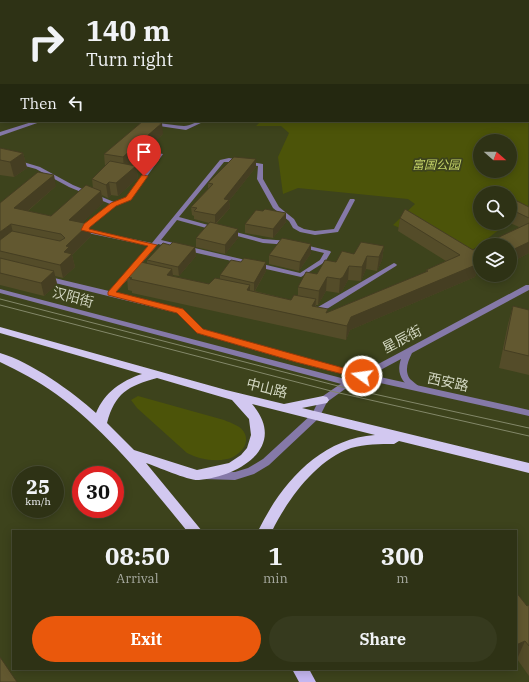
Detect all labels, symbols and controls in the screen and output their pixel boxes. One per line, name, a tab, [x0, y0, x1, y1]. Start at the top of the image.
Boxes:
text: 140 m	[86, 12, 170, 49]
icon: right	[20, 16, 72, 68]
text: Turn right	[86, 48, 173, 71]
icon: left	[65, 92, 87, 114]
text: Then	[20, 94, 57, 113]
north arrow	[473, 134, 517, 178]
map controls	[473, 134, 517, 282]
pin	[127, 135, 161, 176]
icon: arrive	[133, 141, 155, 163]
park label: 富国公园	[412, 157, 462, 172]
button: search	[473, 186, 517, 230]
button: layers	[473, 238, 517, 282]
street label: 汉阳街	[50, 283, 96, 311]
street label: 星辰街	[379, 321, 425, 357]
position arrow	[341, 355, 383, 397]
street label: 西安路	[426, 369, 470, 395]
street label: 中山路	[244, 374, 290, 402]
speed limit sign: 30	[72, 466, 124, 518]
text: 25	[26, 473, 50, 500]
text: km/h	[25, 495, 51, 508]
text: 08:50	[105, 540, 170, 572]
text: 1	[268, 540, 283, 572]
text: 300	[381, 540, 424, 572]
text: Arrival	[116, 570, 159, 587]
text: min	[263, 570, 288, 587]
text: m	[396, 570, 409, 587]
button: Exit	[32, 616, 261, 662]
button: Share	[269, 616, 497, 662]

